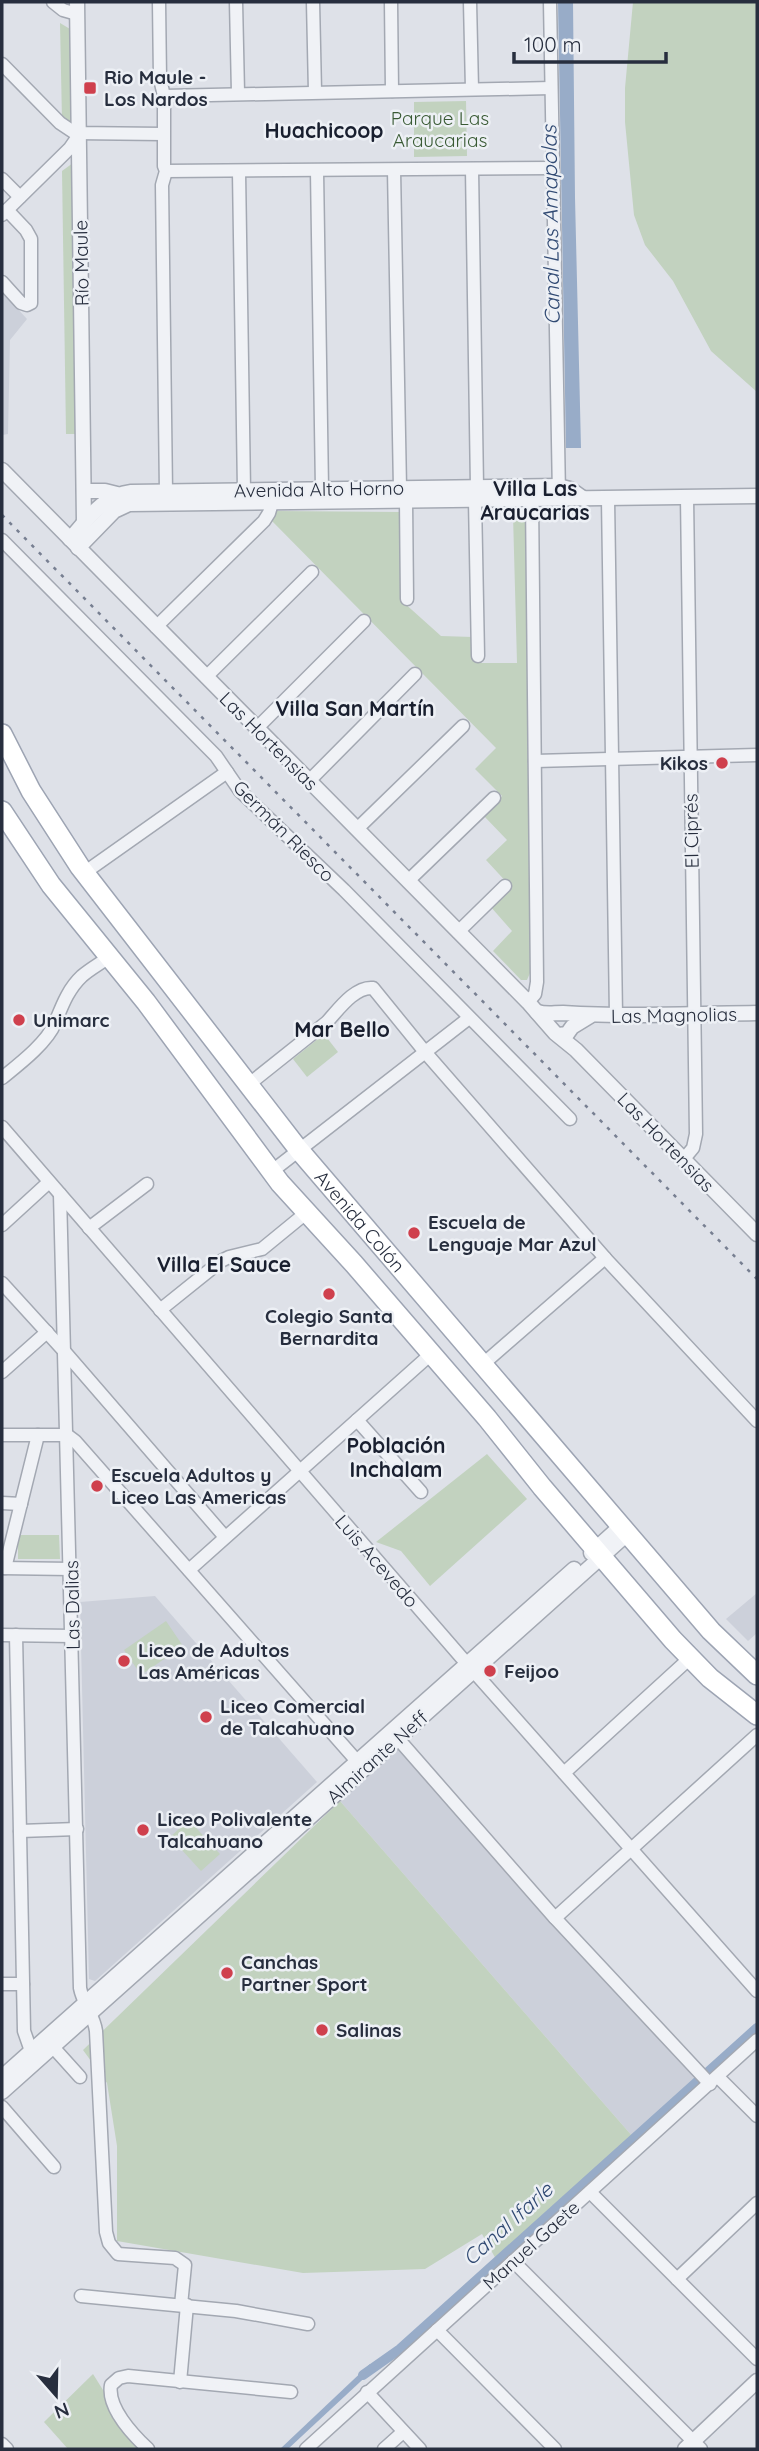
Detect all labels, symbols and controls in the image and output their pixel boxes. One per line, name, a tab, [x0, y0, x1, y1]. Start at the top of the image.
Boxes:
scale bar	[514, 21, 666, 65]
text: 100 m	[524, 31, 582, 57]
place label: Rio Maule - Los Nardos	[104, 65, 208, 111]
marker: Rio Maule - Los Nardos	[82, 80, 98, 96]
park label: Parque Las Araucarias	[391, 106, 489, 152]
district label: Huachicoop	[264, 117, 384, 143]
water label: Canal Las Amapolas	[535, 124, 565, 325]
street label: Río Maule	[68, 220, 94, 306]
district label: Villa Las Araucarias	[480, 475, 590, 525]
street label: Avenida Alto Horno	[234, 476, 404, 502]
street label: Las Hortensias	[215, 687, 323, 795]
district label: Villa San Martín	[275, 695, 435, 721]
place label: Kikos	[660, 751, 708, 775]
marker: Kikos	[714, 755, 730, 771]
street label: Germán Riesco	[228, 775, 340, 887]
street label: El Ciprés	[678, 793, 704, 869]
street label: Las Magnolias	[611, 1002, 737, 1028]
place label: Unimarc	[33, 1008, 109, 1032]
marker: Unimarc	[11, 1012, 27, 1028]
district label: Mar Bello	[294, 1016, 390, 1042]
street label: Las Hortensias	[612, 1087, 720, 1197]
street label: Avenida Colón	[310, 1165, 410, 1277]
place label: Escuela de Lenguaje Mar Azul	[428, 1210, 597, 1256]
marker: Escuela de Lenguaje Mar Azul	[406, 1225, 422, 1241]
district label: Villa El Sauce	[157, 1251, 291, 1277]
marker: Colegio Santa Bernardita	[321, 1286, 337, 1302]
place label: Colegio Santa Bernardita	[265, 1304, 393, 1350]
district label: Población Inchalam	[346, 1432, 446, 1482]
place label: Escuela Adultos y Liceo Las Americas	[111, 1463, 286, 1509]
marker: Escuela Adultos y Liceo Las Americas	[89, 1478, 105, 1494]
street label: Luis Acevedo	[330, 1510, 424, 1612]
street label: Las Dalias	[59, 1560, 85, 1650]
place label: Liceo de Adultos Las Américas	[138, 1638, 289, 1684]
marker: Liceo de Adultos Las Américas	[116, 1653, 132, 1669]
place label: Feijoo	[504, 1659, 559, 1683]
marker: Feijoo	[482, 1663, 498, 1679]
place label: Liceo Comercial de Talcahuano	[220, 1694, 365, 1740]
street label: Almirante Neff	[321, 1705, 433, 1809]
marker: Liceo Comercial de Talcahuano	[198, 1709, 214, 1725]
place label: Liceo Polivalente Talcahuano	[157, 1807, 312, 1853]
marker: Liceo Polivalente Talcahuano	[135, 1822, 151, 1838]
place label: Canchas Partner Sport	[241, 1950, 368, 1996]
marker: Canchas Partner Sport	[219, 1965, 235, 1981]
place label: Salinas	[336, 2018, 401, 2042]
marker: Salinas	[314, 2022, 330, 2038]
water label: Canal Ifarle	[457, 2175, 558, 2270]
street label: Manuel Gaete	[478, 2195, 584, 2295]
north arrow	[21, 2360, 91, 2430]
text: N	[51, 2397, 72, 2425]

